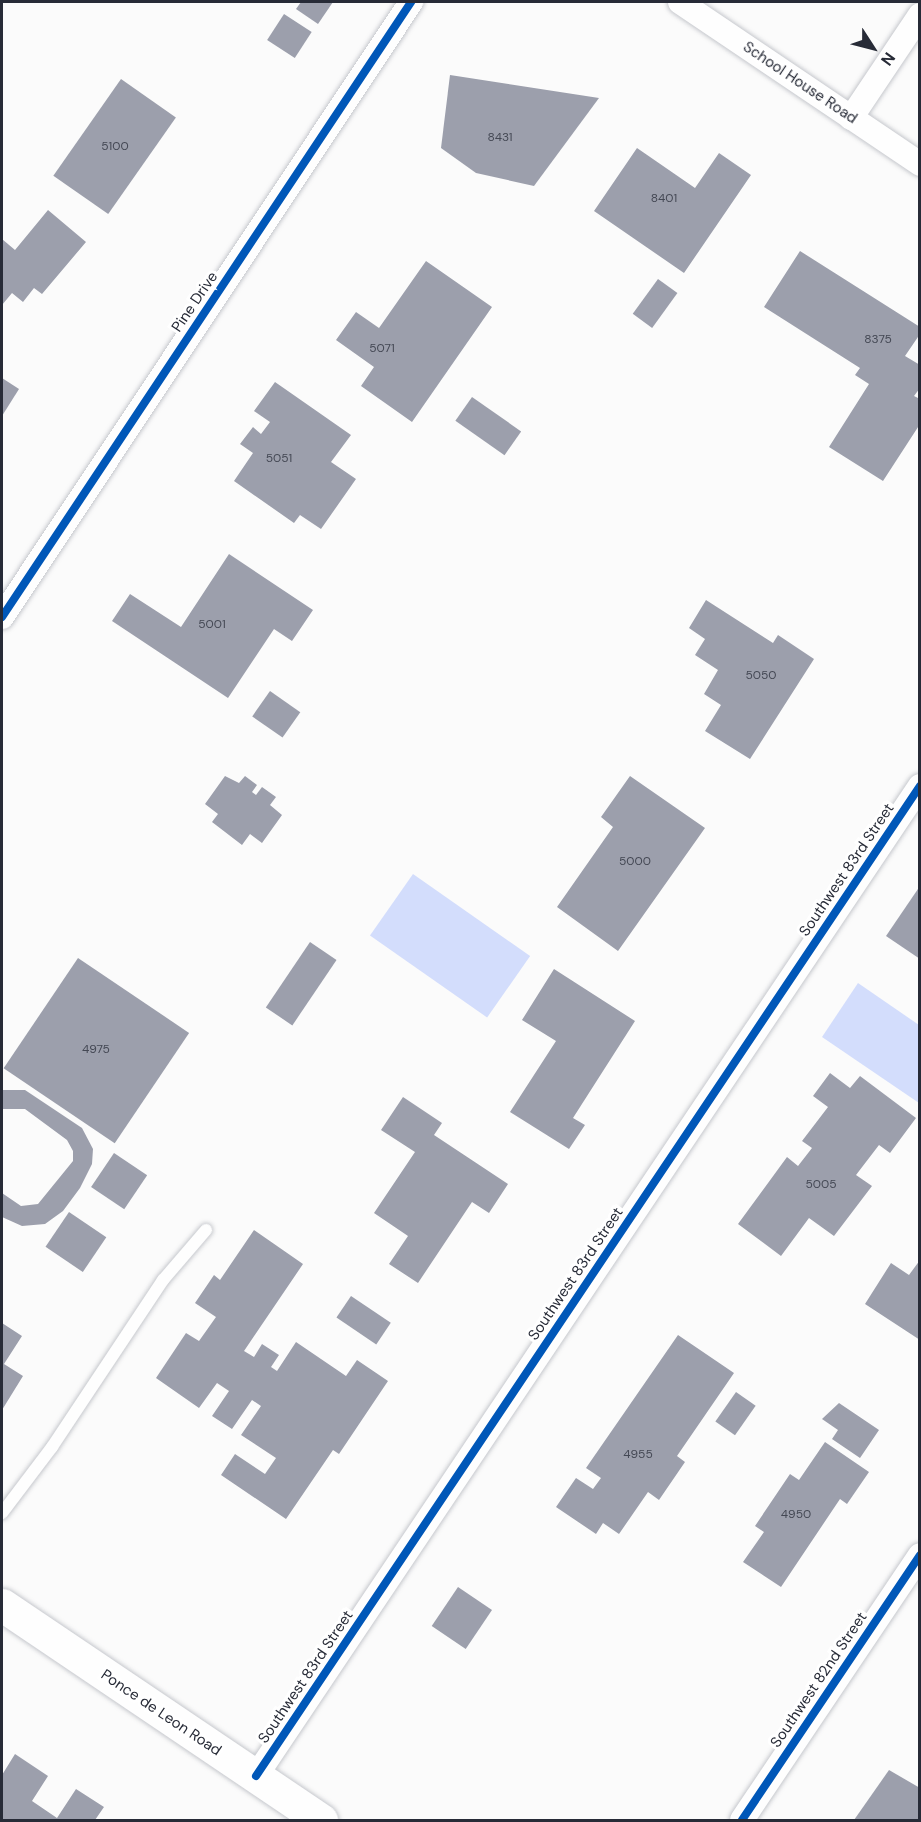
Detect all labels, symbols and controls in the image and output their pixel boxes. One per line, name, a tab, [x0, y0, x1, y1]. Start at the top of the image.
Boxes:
north arrow	[843, 18, 903, 78]
street label: School House Road	[740, 38, 860, 128]
text: N	[876, 48, 900, 70]
house number: 8431	[487, 131, 513, 145]
house number: 5100	[101, 140, 129, 154]
house number: 8401	[651, 192, 677, 206]
street label: Pine Drive	[168, 268, 222, 336]
house number: 8375	[864, 333, 892, 347]
house number: 5071	[369, 342, 395, 356]
house number: 5051	[266, 452, 292, 466]
house number: 5001	[198, 618, 226, 632]
house number: 5050	[745, 669, 777, 683]
street label: Southwest 83rd Street	[796, 800, 898, 940]
house number: 5000	[619, 855, 651, 869]
house number: 4975	[82, 1043, 110, 1057]
house number: 5005	[805, 1178, 837, 1192]
street label: Southwest 83rd Street	[525, 1204, 627, 1344]
house number: 4955	[623, 1448, 653, 1462]
house number: 4950	[781, 1508, 811, 1522]
street label: Southwest 83rd Street	[255, 1607, 357, 1747]
street label: Southwest 82nd Street	[767, 1609, 871, 1751]
street label: Ponce de Leon Road	[97, 1666, 225, 1760]

